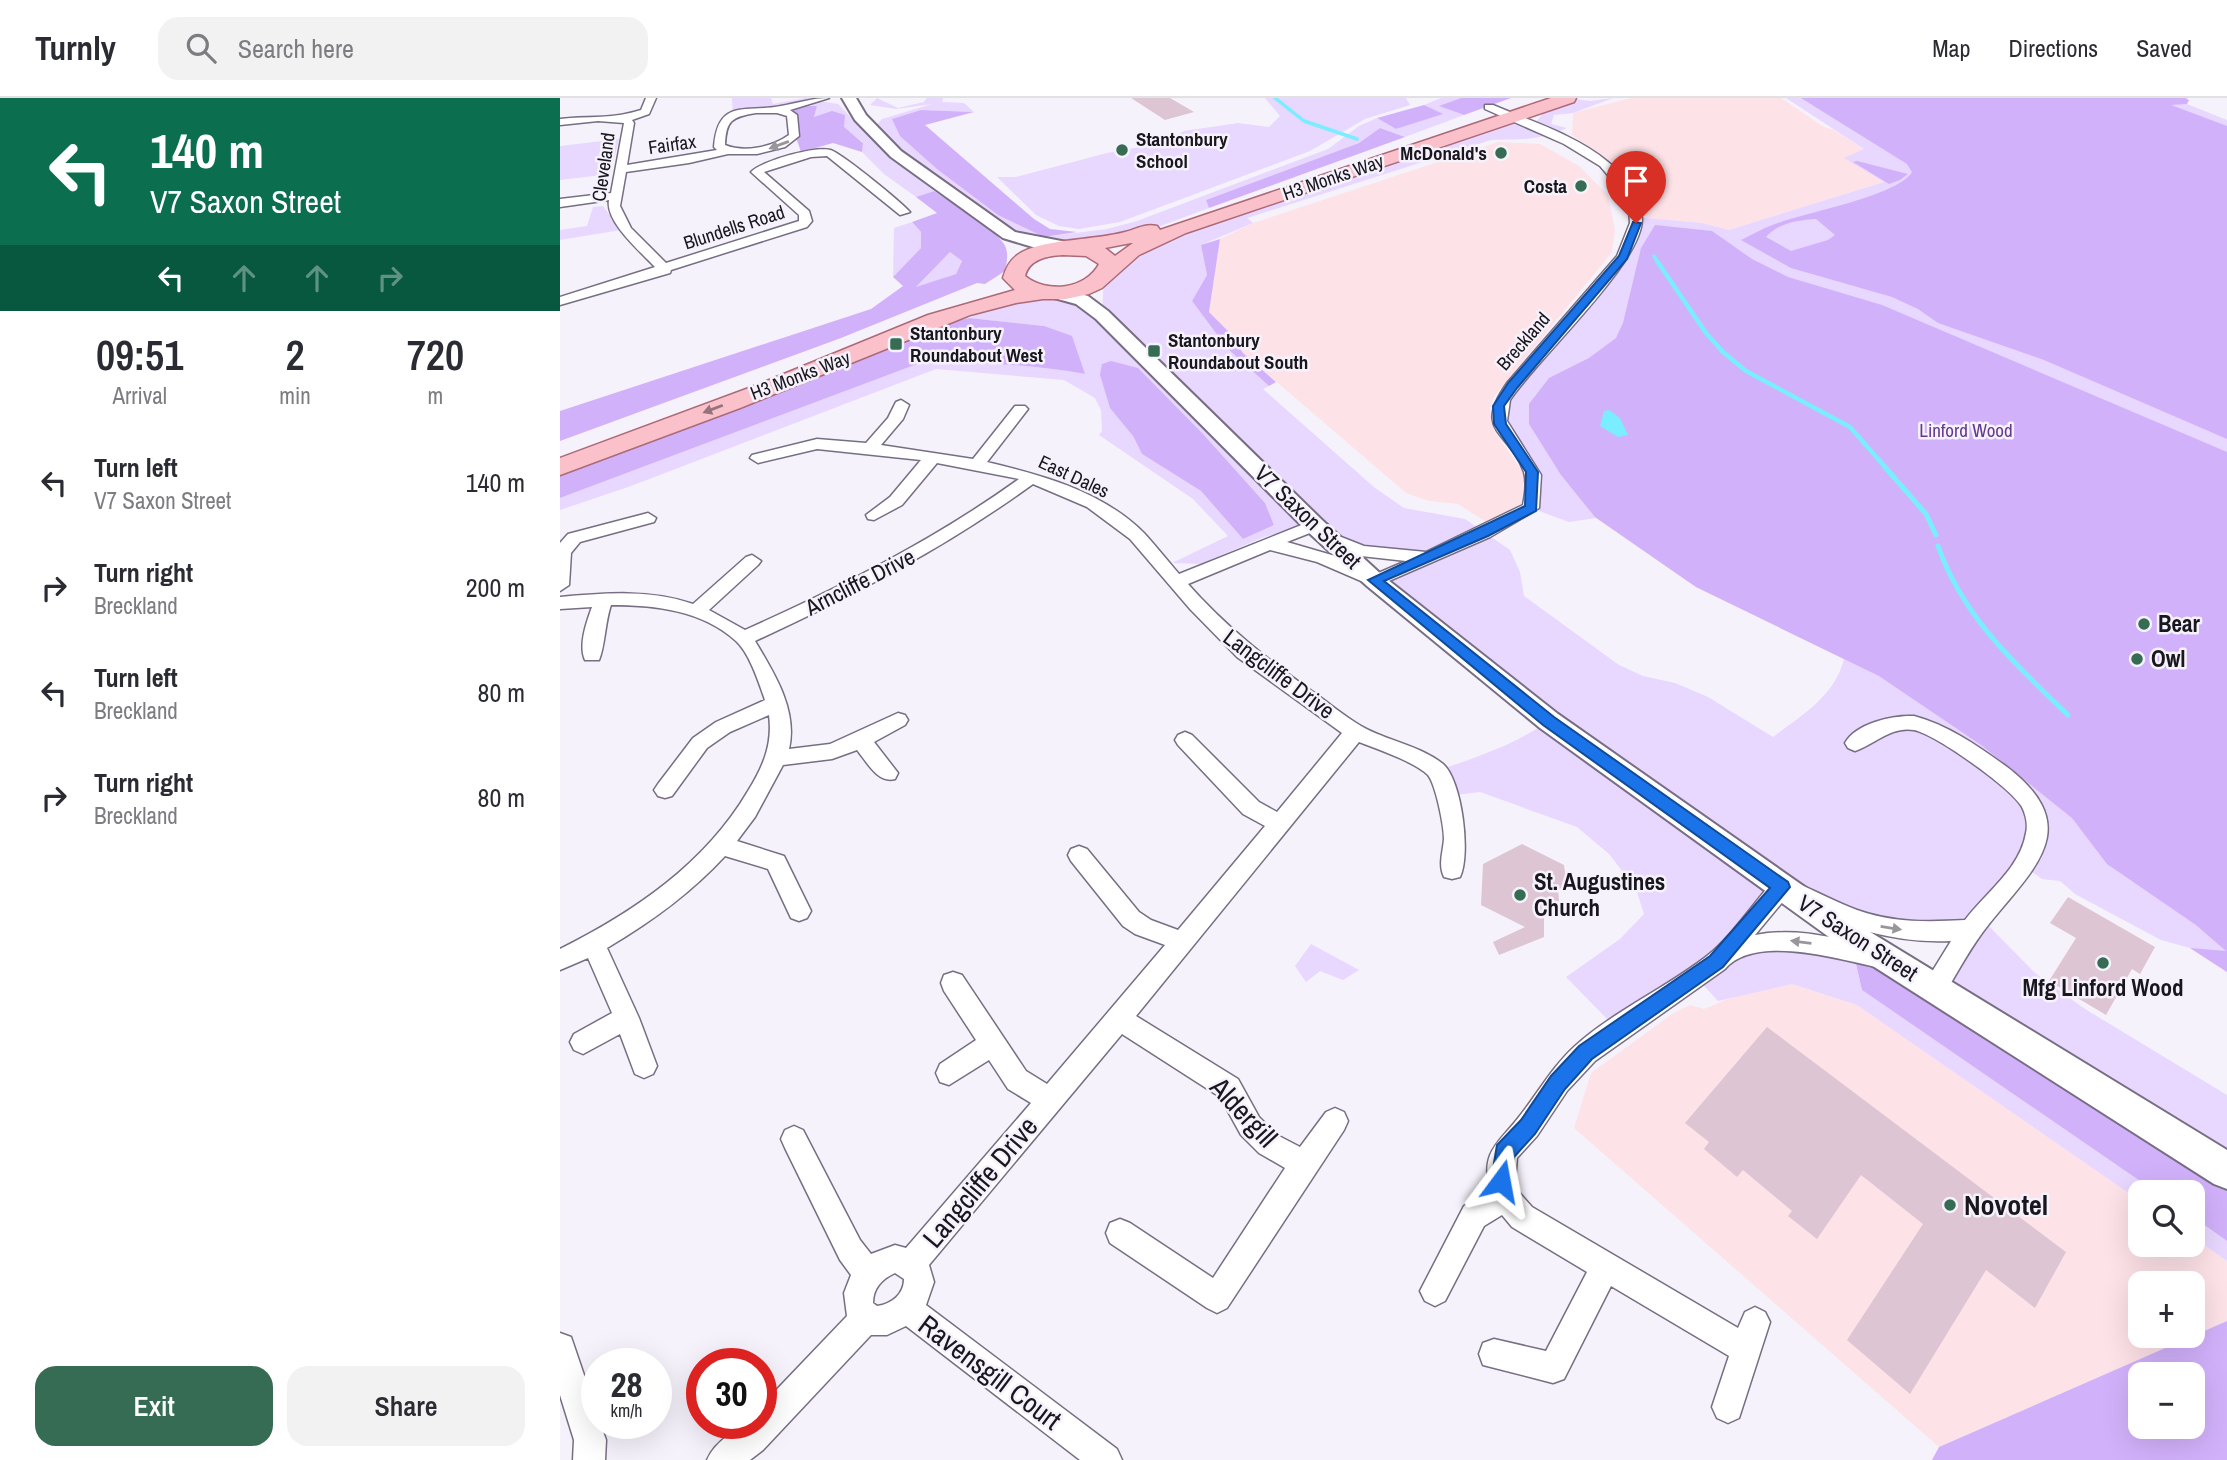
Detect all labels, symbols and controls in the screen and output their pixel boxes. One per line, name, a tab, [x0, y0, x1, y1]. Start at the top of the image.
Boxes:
search box	[158, 17, 648, 80]
text: Turnly	[35, 26, 116, 70]
icon: search	[182, 29, 220, 67]
text: Search here	[238, 31, 354, 66]
text: Map	[1932, 32, 1970, 64]
text: Directions	[2008, 32, 2098, 64]
text: Saved	[2136, 32, 2192, 64]
text: 140 m	[150, 117, 264, 183]
icon: left	[35, 126, 126, 217]
place label: Stantonbury School	[1136, 126, 1228, 174]
street label: Fairfax	[647, 128, 698, 160]
street label: Cleveland	[585, 131, 621, 203]
one-way arrow	[768, 140, 789, 151]
place label: McDonald's	[1400, 140, 1487, 166]
marker: Stantonbury School	[1114, 142, 1130, 158]
marker: McDonald's	[1493, 145, 1509, 161]
street label: H3 Monks Way	[1279, 148, 1387, 206]
pin	[1606, 151, 1666, 223]
icon: arrive	[1617, 162, 1655, 200]
place label: Costa	[1524, 173, 1567, 199]
marker: Costa	[1573, 178, 1589, 194]
text: V7 Saxon Street	[150, 180, 341, 223]
street label: Blundells Road	[680, 198, 788, 256]
icon: left	[152, 259, 190, 297]
icon: ahead	[225, 259, 263, 297]
icon: ahead	[298, 259, 336, 297]
icon: right	[371, 259, 409, 297]
street label: Breckland	[1490, 306, 1556, 376]
place label: Stantonbury Roundabout West	[910, 320, 1043, 368]
text: 09:51	[96, 327, 183, 383]
text: 2	[285, 327, 305, 383]
text: 720	[407, 327, 464, 383]
place label: Stantonbury Roundabout South	[1168, 327, 1308, 375]
marker: Stantonbury Roundabout West	[888, 336, 904, 352]
marker: Stantonbury Roundabout South	[1146, 343, 1162, 359]
street label: H3 Monks Way	[746, 344, 854, 406]
text: Arrival	[112, 380, 167, 411]
text: min	[279, 380, 311, 411]
text: m	[428, 380, 443, 411]
one-way arrow	[703, 404, 724, 415]
park label: Linford Wood	[1919, 417, 2013, 443]
street label: East Dales	[1034, 448, 1114, 504]
text: Turn left	[94, 450, 178, 485]
street label: V7 Saxon Street	[1248, 458, 1369, 575]
icon: left	[35, 464, 73, 502]
text: 140 m	[466, 465, 525, 500]
text: V7 Saxon Street	[94, 485, 231, 516]
street label: Arncliffe Drive	[799, 541, 920, 623]
text: Turn right	[94, 555, 193, 590]
icon: right	[35, 569, 73, 607]
text: 200 m	[466, 570, 525, 605]
text: Breckland	[94, 590, 178, 621]
place label: Bear	[2158, 608, 2201, 639]
marker: Bear	[2136, 616, 2152, 632]
street label: Langcliffe Drive	[1217, 622, 1341, 726]
place label: Owl	[2151, 643, 2186, 674]
marker: Owl	[2129, 651, 2145, 667]
text: Turn left	[94, 660, 178, 695]
icon: left	[35, 674, 73, 712]
text: 80 m	[478, 675, 525, 710]
text: Breckland	[94, 695, 178, 726]
text: Turn right	[94, 765, 193, 800]
icon: right	[35, 779, 73, 817]
text: 80 m	[478, 780, 525, 815]
text: Breckland	[94, 800, 178, 831]
place label: St. Augustines Church	[1534, 866, 1665, 923]
marker: St. Augustines Church	[1512, 887, 1528, 903]
street label: V7 Saxon Street	[1792, 887, 1924, 988]
one-way arrow	[1880, 923, 1902, 934]
one-way arrow	[1790, 936, 1812, 947]
marker: Mfg Linford Wood	[2095, 955, 2111, 971]
place label: Mfg Linford Wood	[2023, 972, 2184, 1003]
street label: Aldergill	[1201, 1068, 1286, 1155]
street label: Langcliffe Drive	[914, 1108, 1046, 1256]
position arrow	[1464, 1144, 1538, 1218]
map controls	[2128, 1180, 2205, 1439]
button: search	[2128, 1180, 2205, 1257]
place label: Novotel	[1964, 1186, 2048, 1224]
marker: Novotel	[1942, 1197, 1958, 1213]
button: +	[2128, 1271, 2205, 1348]
street label: Ravensgill Court	[911, 1306, 1069, 1438]
speed limit sign: 30	[686, 1348, 777, 1439]
text: 28	[611, 1361, 642, 1408]
button: −	[2128, 1362, 2205, 1439]
button: Exit	[35, 1366, 273, 1446]
button: Share	[287, 1366, 525, 1446]
text: km/h	[611, 1398, 643, 1423]

